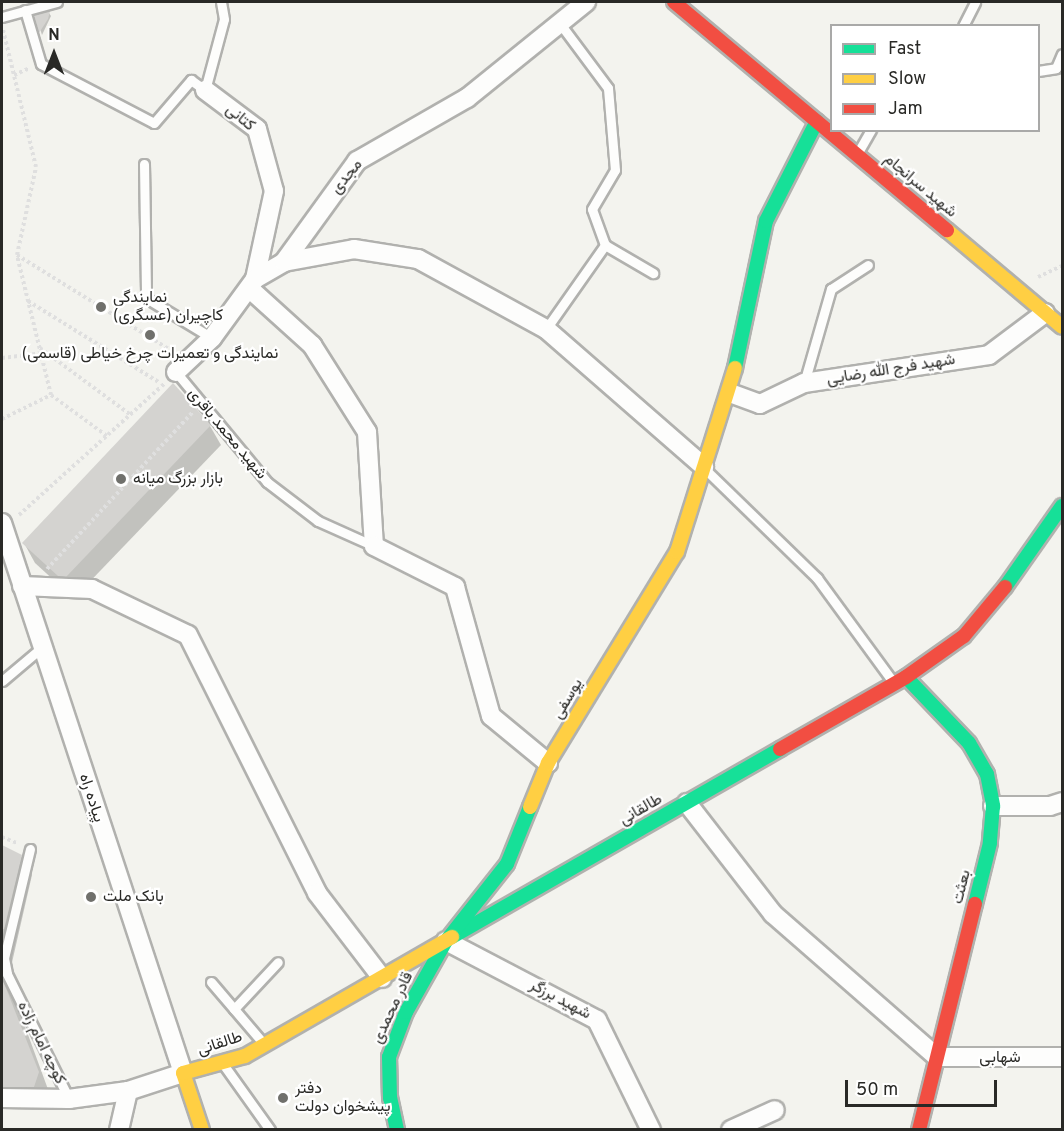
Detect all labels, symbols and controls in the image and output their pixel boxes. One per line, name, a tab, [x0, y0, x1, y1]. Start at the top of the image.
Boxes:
north arrow	[24, 24, 84, 84]
legend	[830, 24, 1040, 132]
text: N	[48, 26, 60, 46]
text: Fast	[888, 38, 921, 61]
text: Slow	[888, 68, 926, 91]
text: Jam	[888, 98, 923, 121]
street label: کتانی	[221, 100, 259, 136]
street label: شهید سرانجام	[880, 150, 960, 222]
street label: مجدی	[327, 156, 367, 198]
place label: نمایندگی کاچیران (عسگری)	[113, 288, 223, 326]
marker: نمایندگی کاچیران (عسگری)	[94, 300, 108, 314]
marker: نمایندگی و تعمیرات چرخ خیاطی (قاسمی)	[143, 328, 157, 342]
place label: نمایندگی و تعمیرات چرخ خیاطی (قاسمی)	[22, 344, 278, 364]
street label: شهید فرج الله رضایی	[825, 350, 957, 390]
street label: شهید محمد باقری	[183, 384, 271, 484]
place label: بازار بزرگ میانه	[133, 469, 223, 489]
marker: بازار بزرگ میانه	[114, 472, 128, 486]
street label: یوسفی	[548, 675, 588, 723]
street label: پیاده راه	[74, 771, 108, 825]
street label: طالقانی	[616, 790, 666, 830]
street label: بعثت	[949, 868, 975, 906]
place label: بانک ملت	[103, 887, 164, 907]
marker: بانک ملت	[84, 890, 98, 904]
street label: قادر محمدی	[368, 969, 418, 1047]
street label: شهید برزگر	[526, 976, 594, 1024]
street label: کوچه امام زاده	[13, 998, 69, 1088]
street label: طالقانی	[195, 1028, 245, 1060]
street label: شهابی	[979, 1048, 1021, 1068]
scale bar	[848, 1068, 1000, 1106]
place label: دفتر پیشخوان دولت	[295, 1079, 390, 1117]
text: 50 m	[856, 1079, 898, 1102]
marker: دفتر پیشخوان دولت	[276, 1091, 290, 1105]

